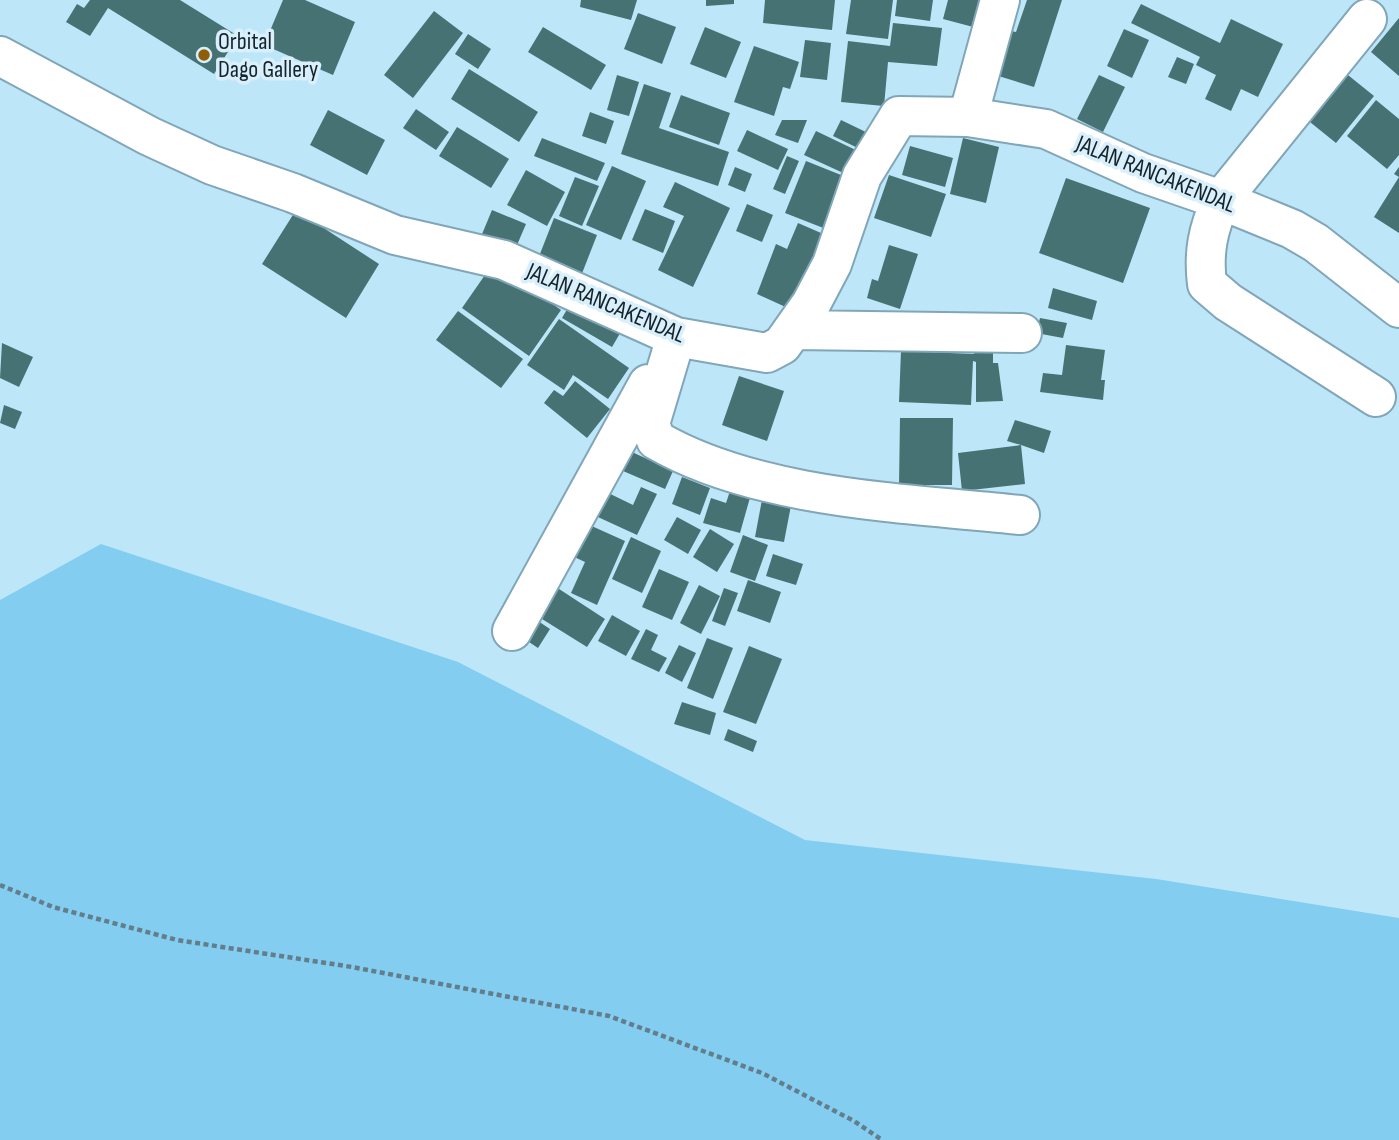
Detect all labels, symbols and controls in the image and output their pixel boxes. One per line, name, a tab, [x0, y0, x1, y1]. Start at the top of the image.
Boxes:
place label: Orbital Dago Gallery	[218, 27, 318, 84]
marker: Orbital Dago Gallery	[196, 47, 212, 63]
street label: JALAN RANCAKENDAL	[1071, 128, 1240, 219]
street label: JALAN RANCAKENDAL	[521, 256, 690, 350]

